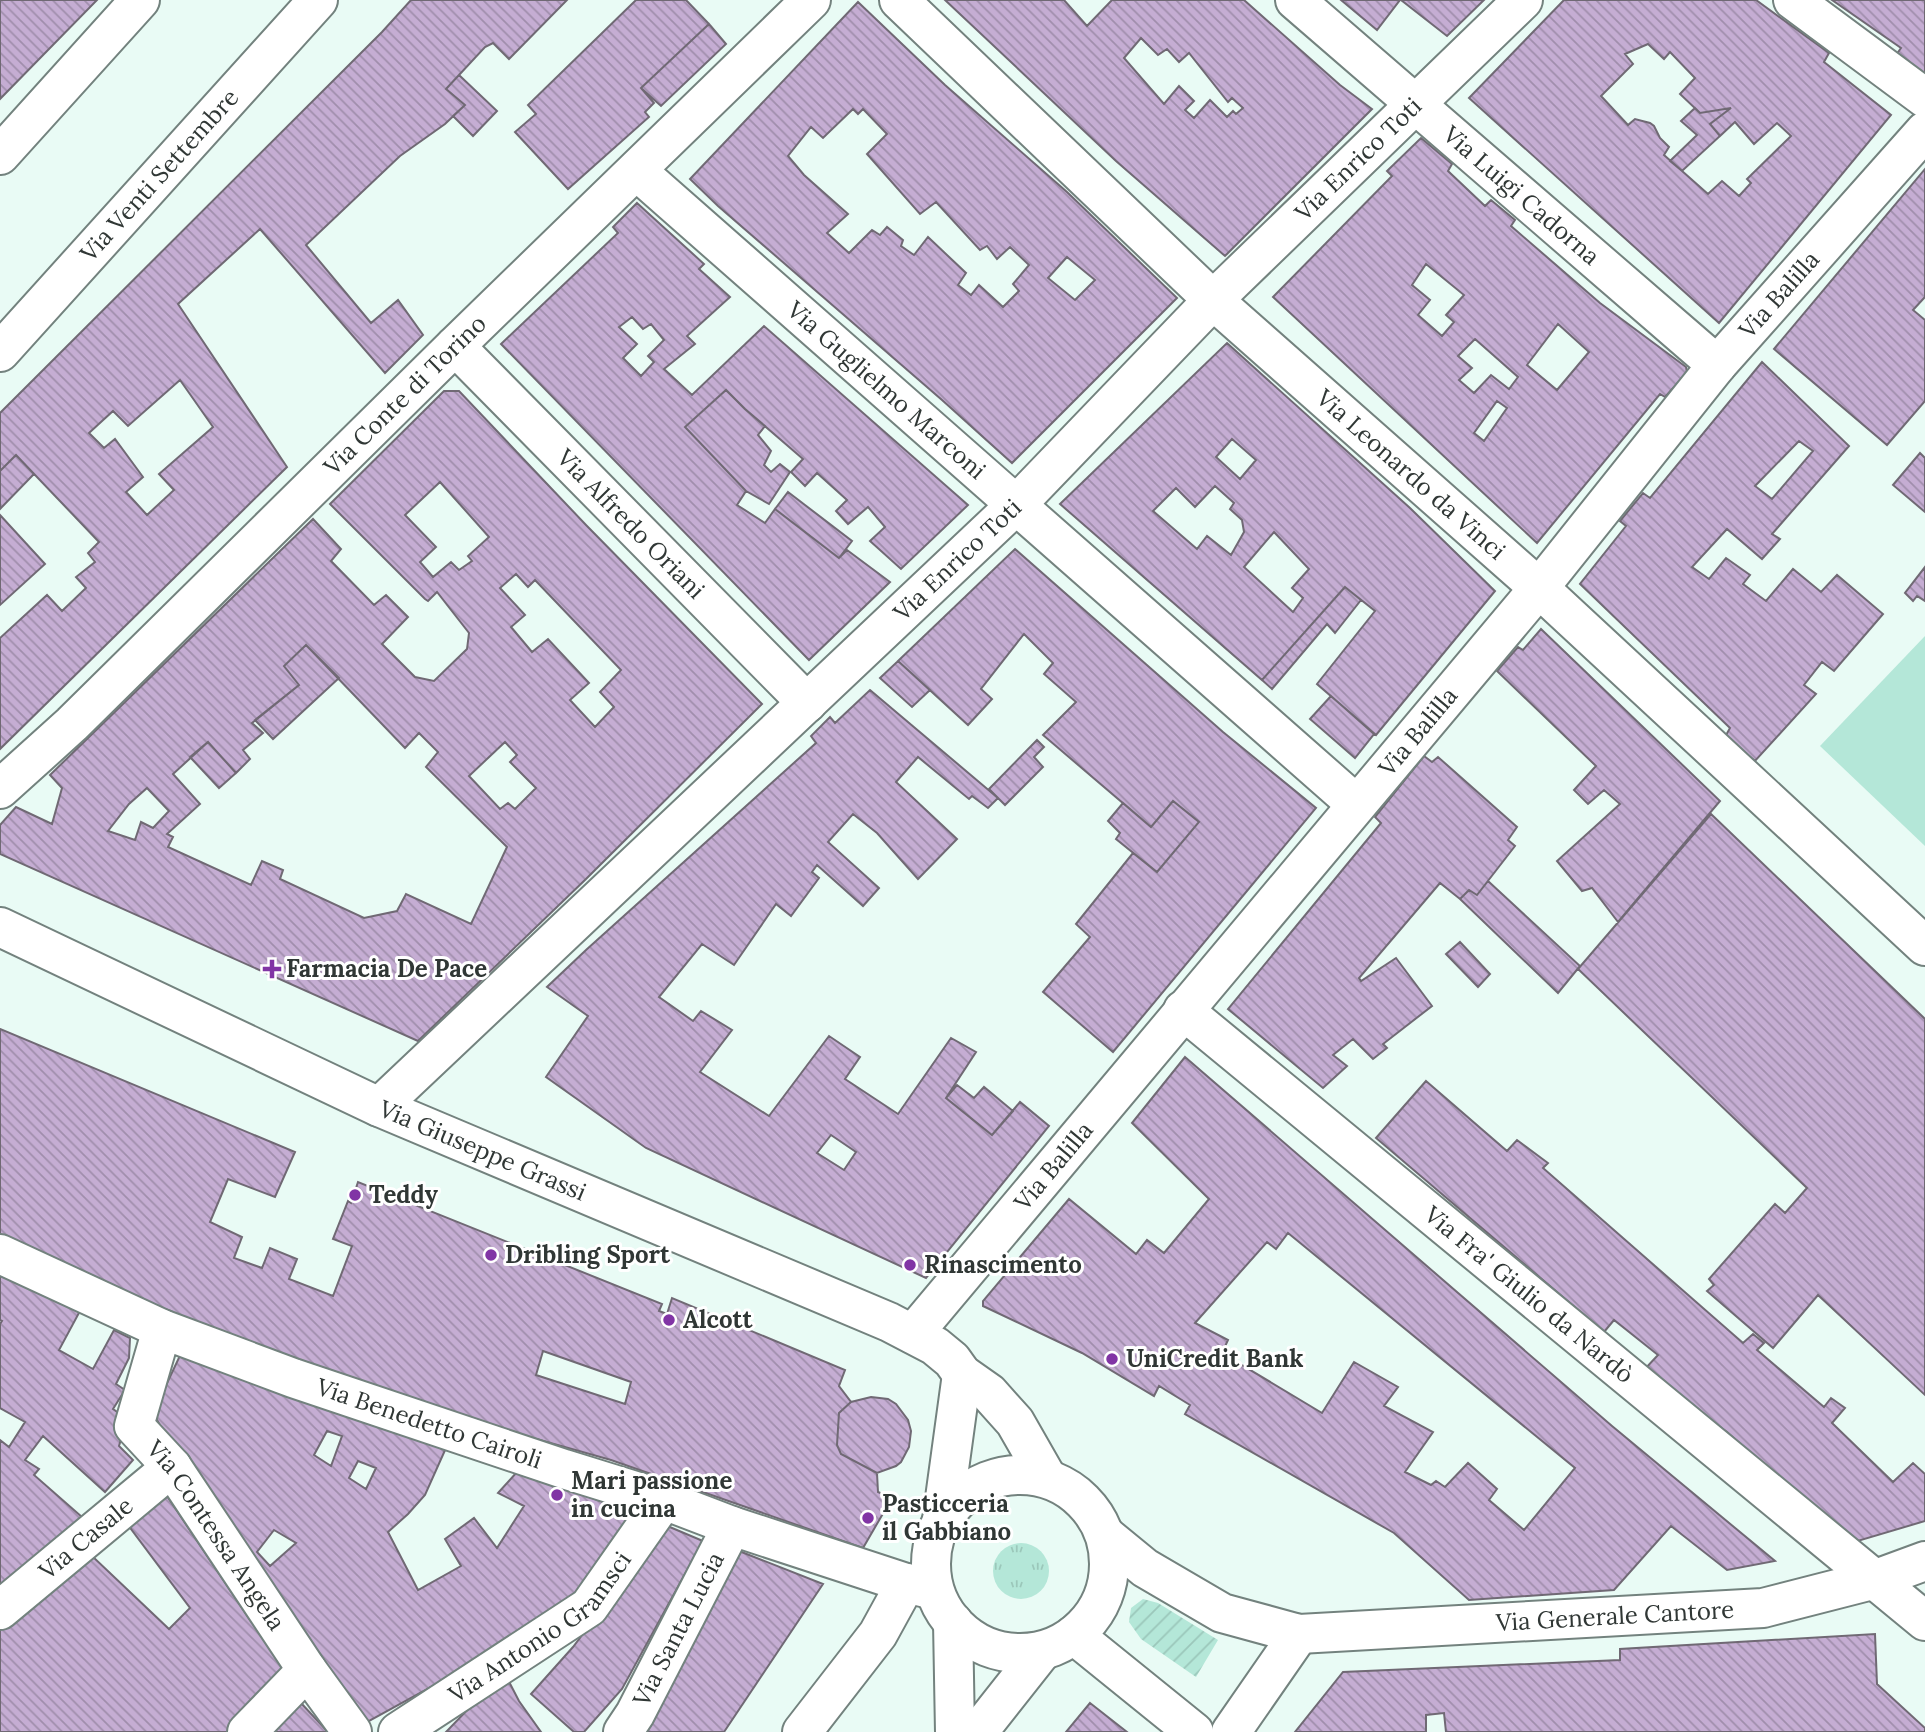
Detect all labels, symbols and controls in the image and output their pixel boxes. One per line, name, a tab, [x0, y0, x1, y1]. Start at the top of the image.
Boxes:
street label: Via Venti Settembre	[73, 82, 245, 269]
street label: Via Enrico Toti	[1287, 91, 1428, 228]
street label: Via Luigi Cadorna	[1436, 118, 1606, 272]
street label: Via Balilla	[1731, 244, 1826, 346]
street label: Via Guglielmo Marconi	[780, 294, 992, 486]
street label: Via Conte di Torino	[316, 308, 493, 483]
street label: Via Leonardo da Vinci	[1309, 382, 1512, 566]
street label: Via Alfredo Oriani	[550, 441, 712, 605]
street label: Via Enrico Toti	[886, 492, 1028, 628]
street label: Via Balilla	[1371, 681, 1464, 783]
place label: Farmacia De Pace	[286, 953, 487, 984]
marker: Farmacia De Pace	[264, 961, 280, 977]
street label: Via Giuseppe Grassi	[374, 1092, 591, 1208]
street label: Via Balilla	[1007, 1115, 1100, 1218]
place label: Teddy	[369, 1179, 439, 1210]
marker: Teddy	[347, 1187, 363, 1203]
street label: Via Fra' Giulio da Nardò	[1417, 1198, 1640, 1390]
place label: Dribling Sport	[505, 1239, 671, 1270]
marker: Dribling Sport	[483, 1247, 499, 1263]
place label: Rinascimento	[924, 1249, 1082, 1280]
marker: Rinascimento	[902, 1257, 918, 1273]
place label: Alcott	[683, 1304, 753, 1335]
marker: Alcott	[661, 1312, 677, 1328]
place label: UniCredit Bank	[1126, 1343, 1303, 1374]
marker: UniCredit Bank	[1104, 1351, 1120, 1367]
street label: Via Benedetto Cairoli	[312, 1371, 546, 1476]
street label: Via Contessa Angela	[139, 1433, 292, 1636]
place label: Mari passione in cucina	[571, 1465, 732, 1524]
marker: Mari passione in cucina	[549, 1487, 565, 1503]
place label: Pasticceria il Gabbiano	[882, 1488, 1011, 1547]
street label: Via Casale	[32, 1490, 139, 1587]
marker: Pasticceria il Gabbiano	[860, 1510, 876, 1526]
street label: Via Antonio Gramsci	[442, 1546, 638, 1710]
street label: Via Santa Lucia	[625, 1547, 731, 1712]
street label: Via Generale Cantore	[1494, 1594, 1735, 1638]

